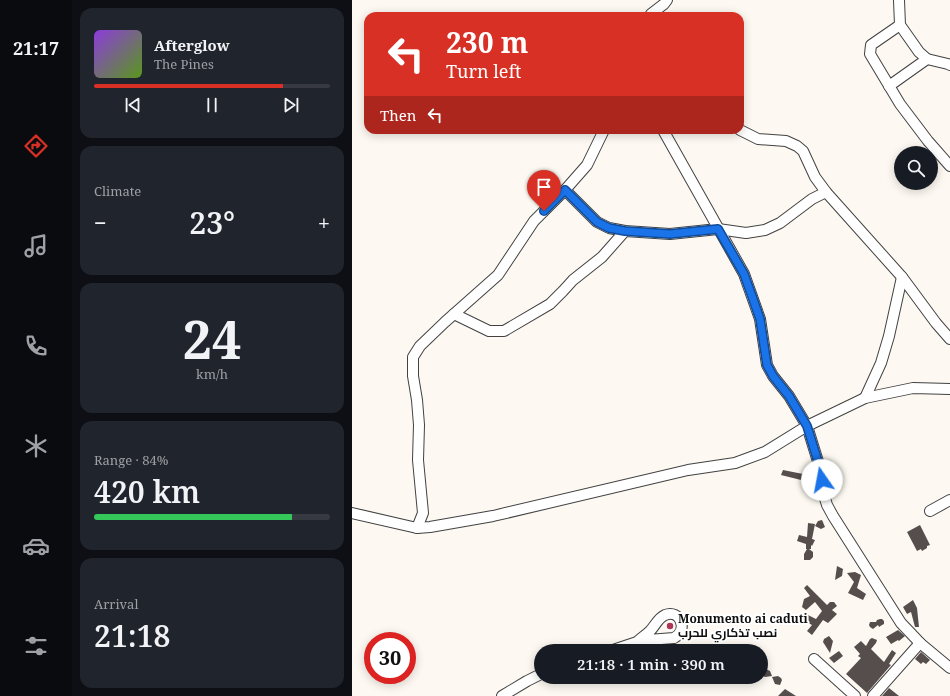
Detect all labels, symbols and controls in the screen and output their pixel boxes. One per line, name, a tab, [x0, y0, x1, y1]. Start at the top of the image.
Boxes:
text: 230 m	[446, 23, 528, 61]
icon: left	[380, 28, 432, 80]
text: Afterglow	[154, 35, 230, 55]
text: 21:17	[13, 36, 59, 60]
text: The Pines	[154, 55, 214, 73]
text: Turn left	[446, 59, 521, 83]
icon: previous	[122, 94, 144, 116]
icon: pause	[201, 94, 223, 116]
icon: next	[280, 94, 302, 116]
icon: left	[424, 104, 446, 126]
text: Then	[380, 105, 416, 125]
icon: directions	[22, 132, 50, 160]
map controls	[894, 146, 938, 190]
button: search	[894, 146, 938, 190]
pin	[527, 170, 561, 211]
icon: arrive	[533, 176, 555, 198]
text: Climate	[94, 182, 141, 200]
text: 23°	[189, 202, 235, 243]
text: −	[94, 207, 107, 237]
text: +	[318, 207, 330, 237]
icon: music	[22, 232, 50, 260]
text: 24	[183, 303, 241, 374]
icon: phone	[22, 332, 50, 360]
text: km/h	[196, 365, 228, 383]
icon: climate	[22, 432, 50, 460]
text: Range · 84%	[94, 451, 168, 469]
position arrow	[801, 459, 843, 501]
text: 420 km	[94, 471, 200, 512]
icon: car	[22, 532, 50, 560]
text: Arrival	[94, 595, 138, 613]
place label: Monumento ai caduti نصب تذكاري للحرب	[678, 610, 809, 643]
text: 21:18	[94, 615, 170, 656]
marker: Monumento ai caduti نصب تذكاري للحرب	[665, 621, 675, 631]
icon: filters	[22, 632, 50, 660]
speed limit sign: 30	[364, 632, 416, 684]
text: 21:18 · 1 min · 390 m	[577, 654, 725, 674]

